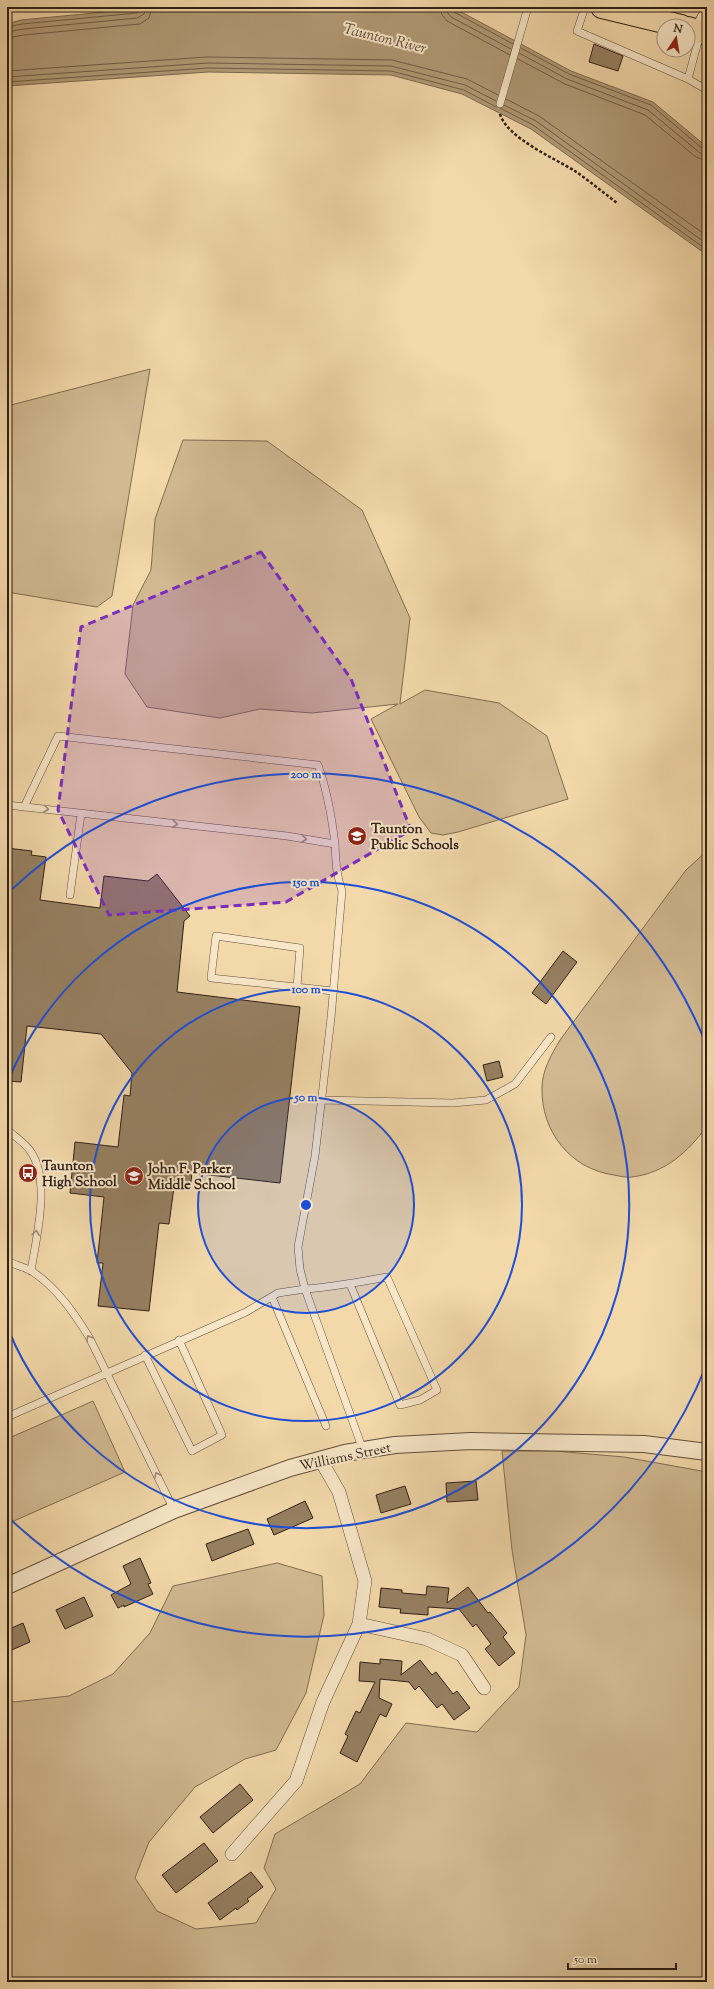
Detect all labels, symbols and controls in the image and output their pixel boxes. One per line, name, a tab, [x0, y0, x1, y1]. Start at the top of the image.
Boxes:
north arrow	[656, 18, 696, 58]
water label: Taunton River	[341, 19, 429, 60]
text: N	[671, 20, 684, 38]
text: 200 m	[291, 766, 321, 784]
one-way arrow	[43, 805, 49, 814]
one-way arrow	[172, 819, 178, 828]
place label: Taunton Public Schools	[371, 820, 459, 856]
school or university icon: Taunton Public Schools	[346, 825, 368, 847]
one-way arrow	[301, 834, 307, 843]
text: 150 m	[291, 874, 320, 892]
text: 100 m	[290, 981, 321, 999]
text: 50 m	[294, 1089, 318, 1107]
place label: Taunton High School	[42, 1157, 117, 1193]
place label: John F. Parker Middle School	[147, 1160, 236, 1196]
bus stop icon: Taunton High School	[17, 1162, 39, 1184]
school or university icon: John F. Parker Middle School	[123, 1165, 145, 1187]
centre of rings	[299, 1198, 313, 1212]
one-way arrow	[32, 1230, 41, 1236]
one-way arrow	[87, 1335, 94, 1342]
street label: Williams Street	[298, 1438, 393, 1477]
one-way arrow	[154, 1472, 162, 1479]
scale bar	[568, 1945, 676, 1971]
text: 50 m	[573, 1951, 597, 1969]

